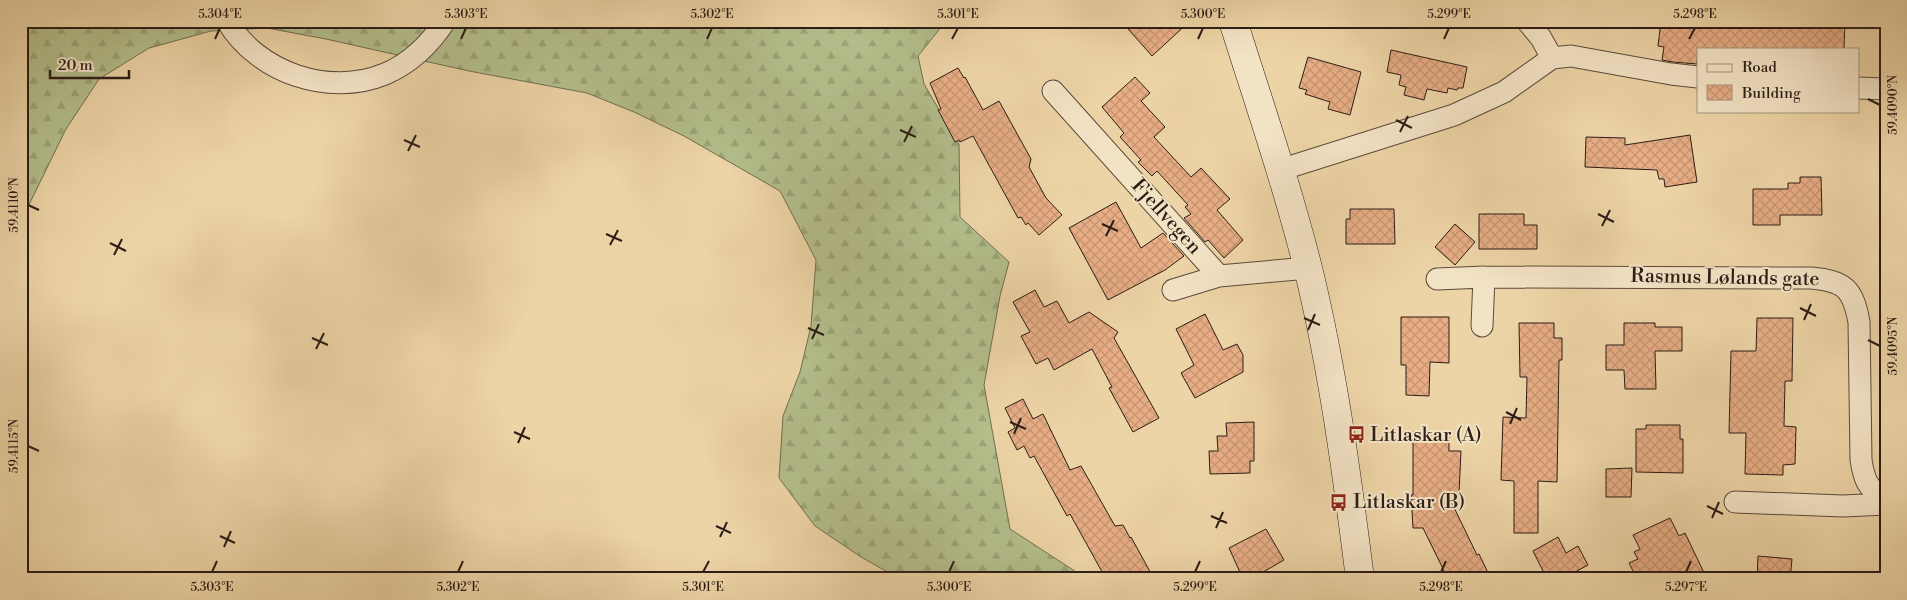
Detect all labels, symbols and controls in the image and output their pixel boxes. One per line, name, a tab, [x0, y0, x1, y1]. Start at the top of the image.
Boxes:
text: 5.304°E	[198, 7, 242, 22]
text: 5.303°E	[444, 7, 488, 22]
text: 5.302°E	[690, 7, 734, 22]
text: 5.301°E	[937, 7, 979, 22]
text: 5.300°E	[1181, 7, 1225, 22]
text: 5.299°E	[1427, 7, 1471, 22]
text: 5.298°E	[1673, 7, 1717, 22]
scale bar	[50, 48, 129, 80]
legend	[1697, 48, 1860, 112]
text: 20 m	[58, 56, 93, 75]
text: Road	[1742, 58, 1777, 77]
text: 59.4090°N	[1886, 75, 1901, 135]
text: Building	[1741, 84, 1801, 103]
street label: Fjellvegen	[1125, 174, 1207, 260]
text: 59.4110°N	[7, 177, 22, 233]
street label: Rasmus Lølands gate	[1630, 264, 1820, 292]
text: 59.4095°N	[1886, 317, 1901, 375]
text: 59.4115°N	[7, 419, 22, 473]
place label: Litlaskar (A)	[1370, 423, 1482, 448]
bus stop icon: Litlaskar (A)	[1346, 425, 1366, 445]
place label: Litlaskar (B)	[1353, 490, 1465, 515]
bus stop icon: Litlaskar (B)	[1329, 492, 1349, 512]
text: 5.303°E	[190, 580, 234, 595]
text: 5.302°E	[436, 580, 480, 595]
text: 5.301°E	[682, 580, 724, 595]
text: 5.300°E	[927, 580, 971, 595]
text: 5.299°E	[1173, 580, 1217, 595]
text: 5.298°E	[1419, 580, 1463, 595]
text: 5.297°E	[1665, 580, 1707, 595]

